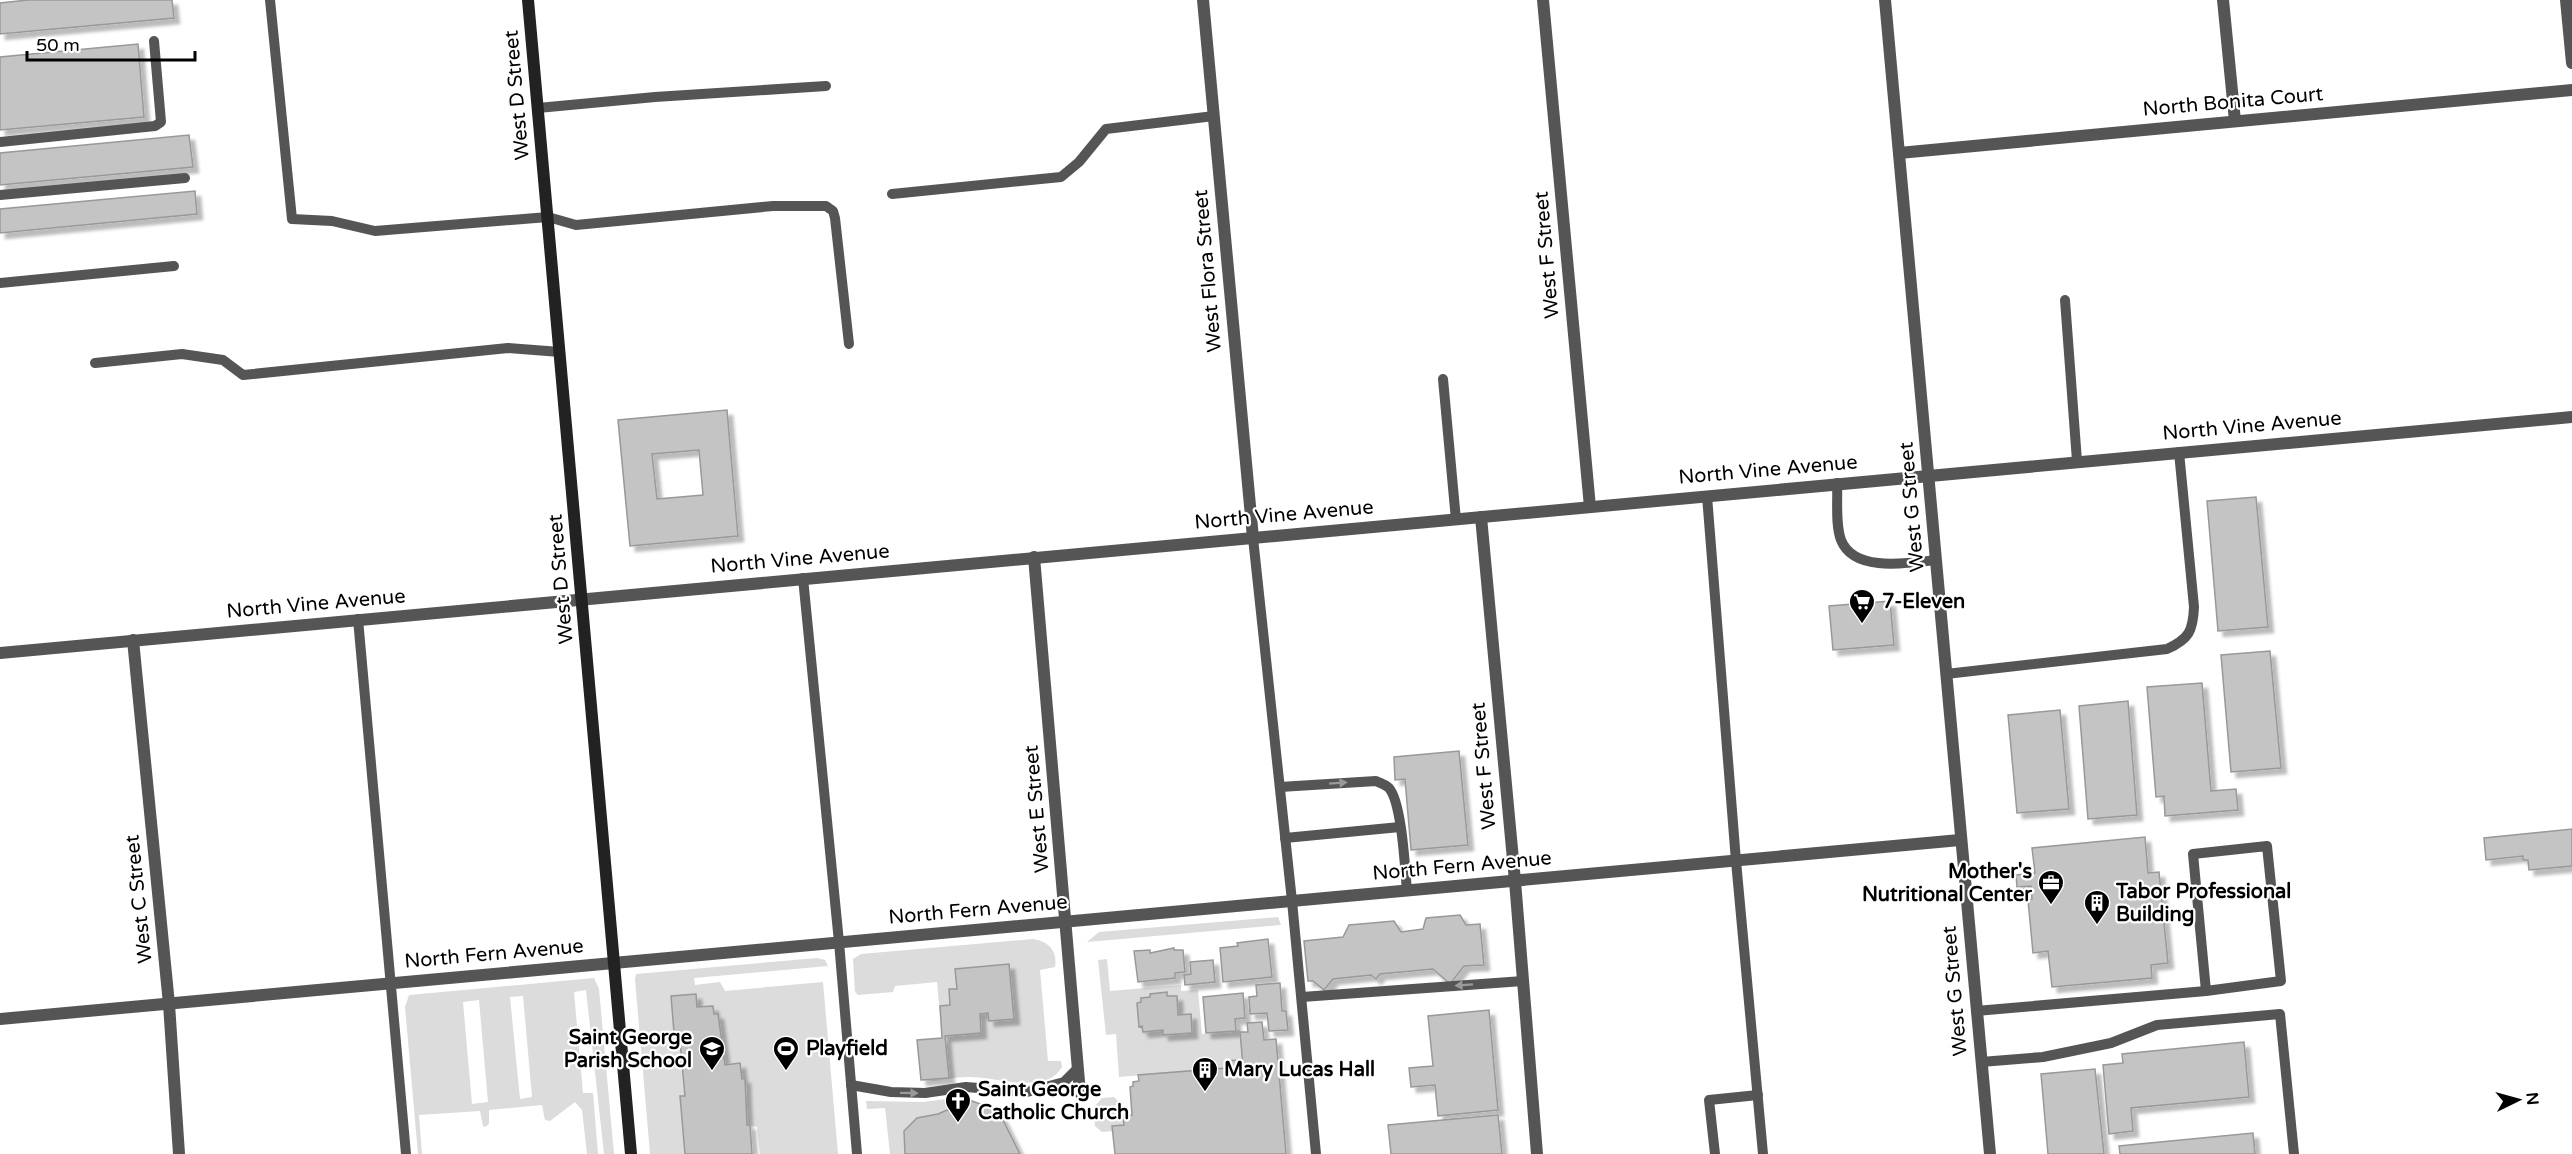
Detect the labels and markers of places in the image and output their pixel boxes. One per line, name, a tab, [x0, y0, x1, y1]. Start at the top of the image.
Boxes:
supermarket icon: 7-Eleven	[1847, 587, 1877, 625]
place label: 7-Eleven	[1882, 590, 1965, 614]
place label: Mother's Nutritional Center	[1862, 860, 2032, 907]
office icon: Mother's Nutritional Center	[2036, 868, 2066, 906]
place label: Tabor Professional Building	[2115, 880, 2291, 927]
building icon: Tabor Professional Building	[2082, 888, 2112, 926]
place label: Saint George Parish School	[564, 1026, 692, 1073]
school or university icon: Saint George Parish School	[697, 1034, 727, 1072]
sports icon: Playfield	[771, 1034, 801, 1072]
place label: Playfield	[806, 1037, 888, 1061]
building icon: Mary Lucas Hall	[1190, 1055, 1220, 1093]
place label: Mary Lucas Hall	[1224, 1058, 1375, 1082]
place label: Saint George Catholic Church	[978, 1078, 1129, 1125]
church icon: Saint George Catholic Church	[943, 1086, 973, 1124]

